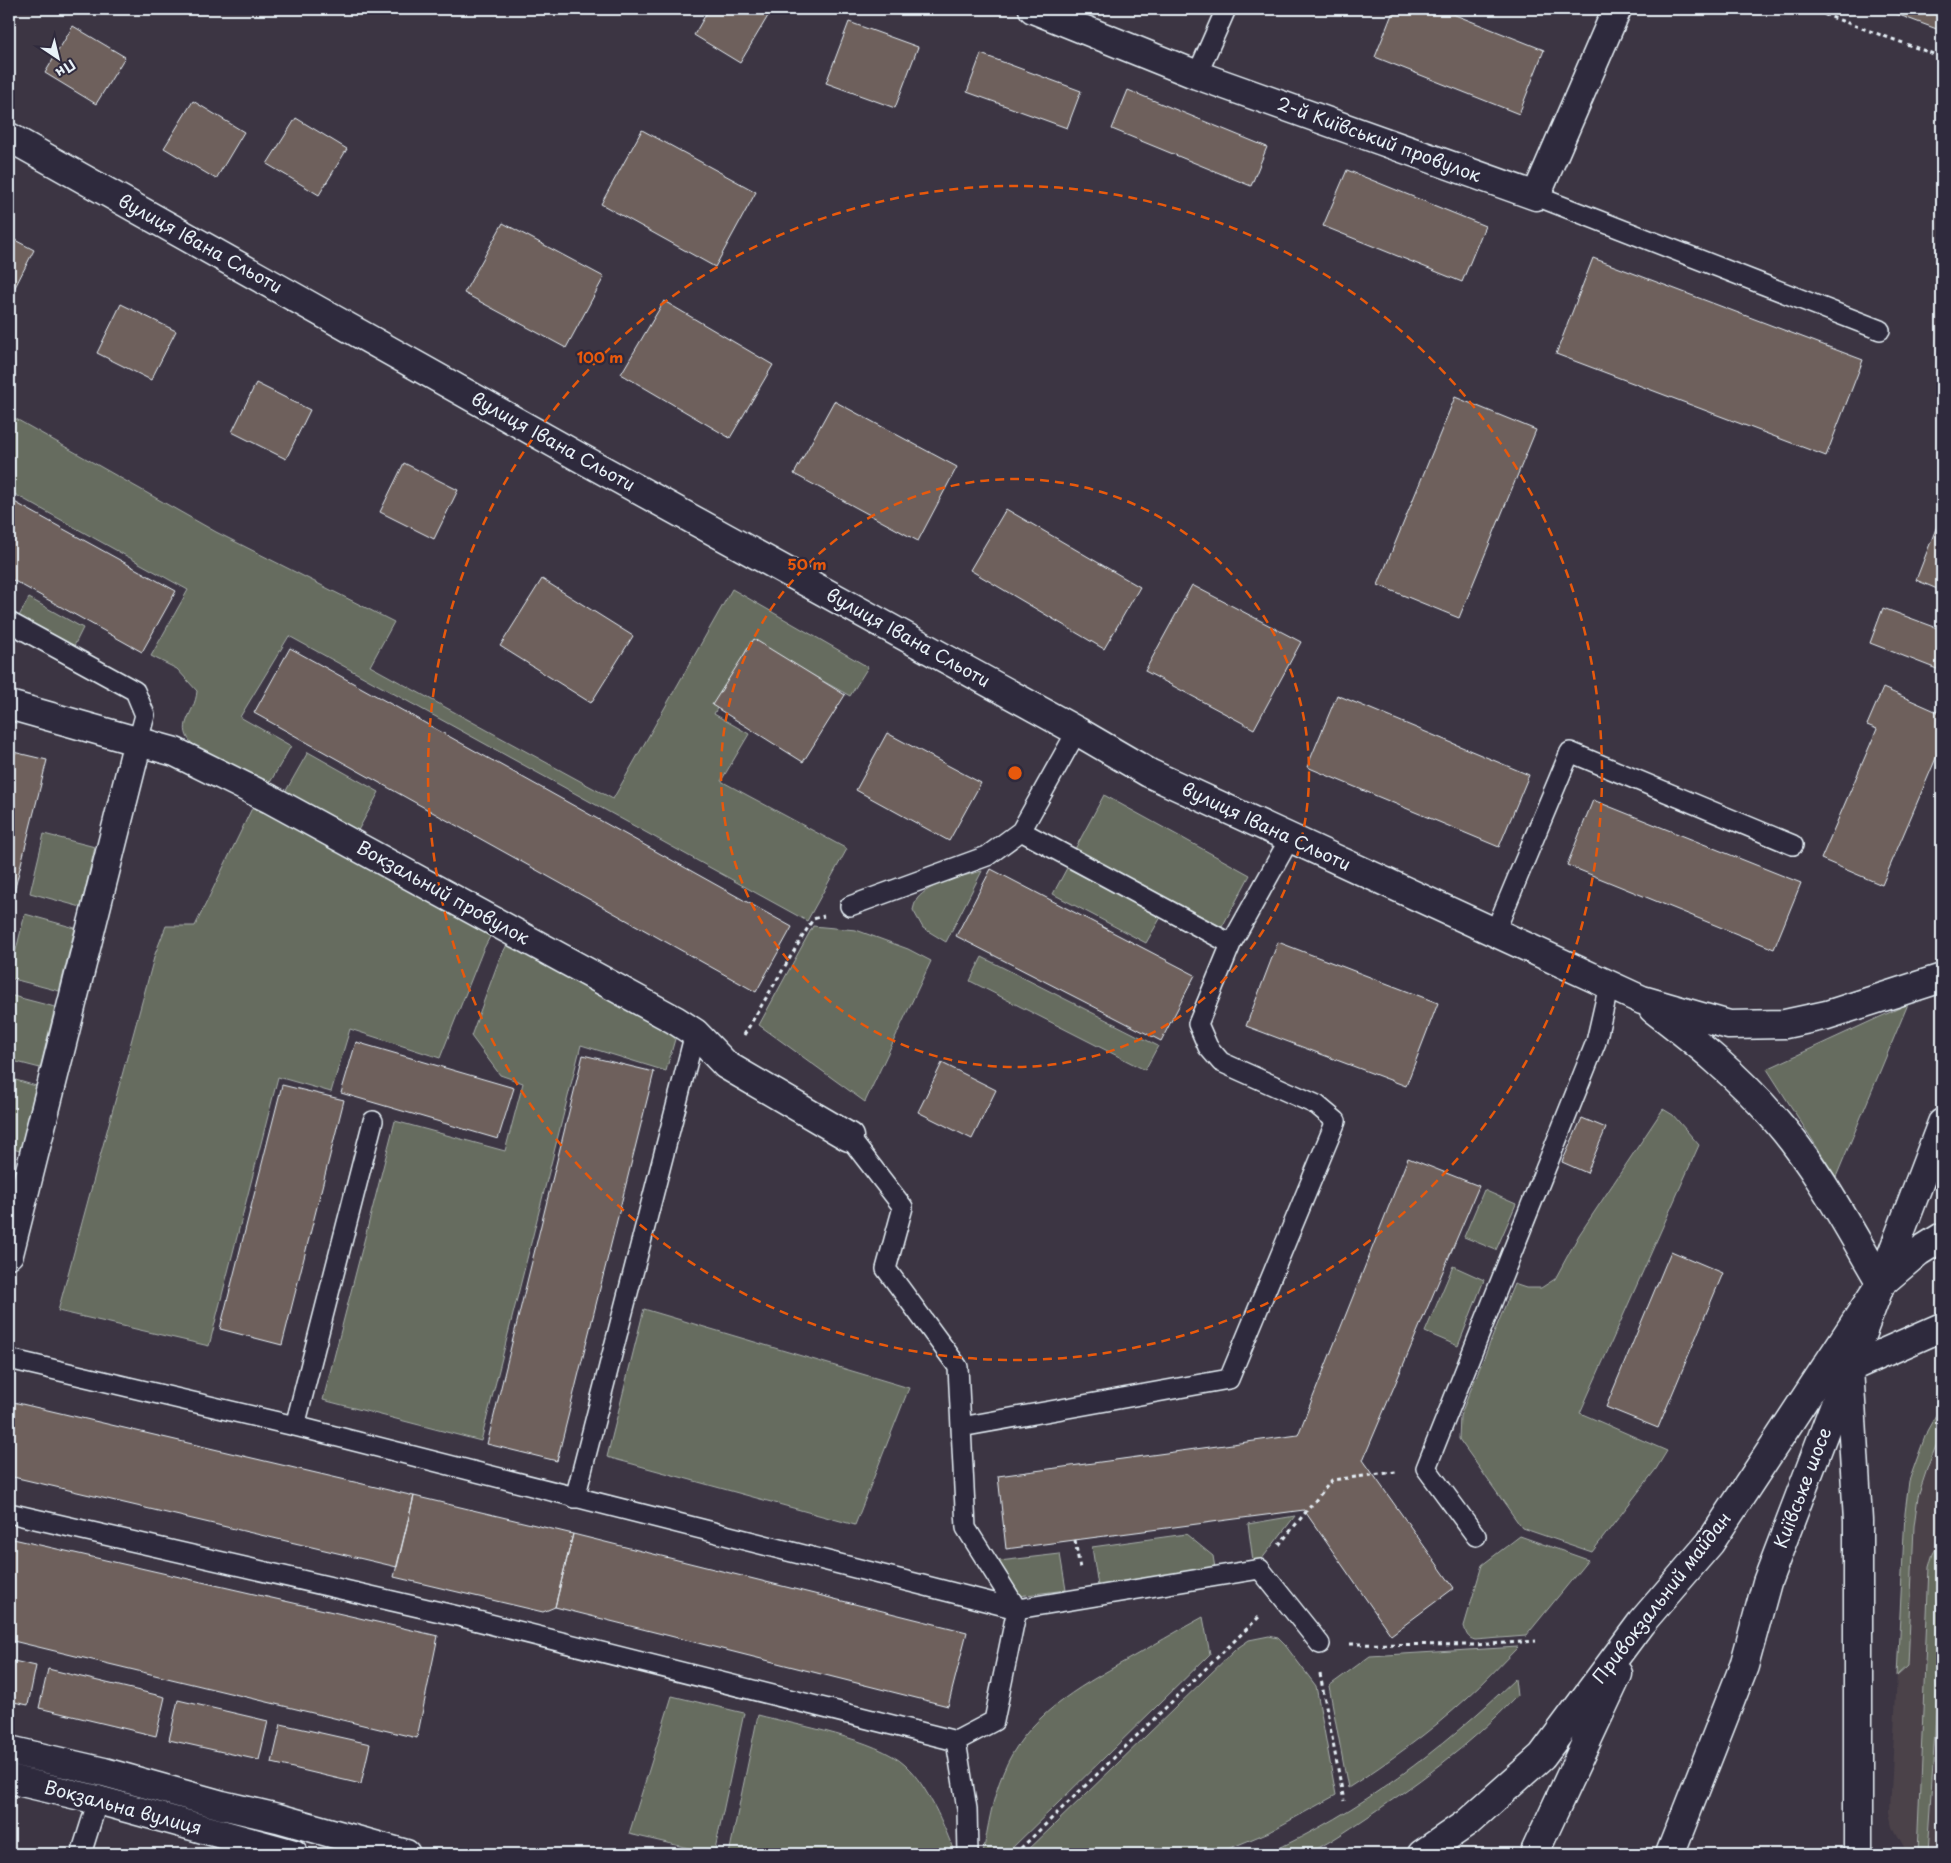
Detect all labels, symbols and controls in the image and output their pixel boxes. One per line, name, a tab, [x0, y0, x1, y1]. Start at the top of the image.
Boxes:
north arrow	[32, 32, 82, 82]
text: Пн	[51, 55, 80, 83]
street label: 2-й Київський провулок	[1274, 89, 1486, 188]
street label: вулиця Івана Сльоти	[114, 186, 288, 299]
text: 100 m	[577, 345, 623, 368]
street label: вулиця Івана Сльоти	[467, 384, 641, 497]
text: 50 m	[788, 552, 826, 575]
street label: вулиця Івана Сльоти	[822, 580, 996, 693]
centre of rings	[1006, 764, 1024, 782]
street label: вулиця Івана Сльоти	[1178, 775, 1356, 877]
street label: Вокзальний провулок	[352, 833, 535, 951]
street label: Київське шосе	[1766, 1423, 1837, 1552]
street label: Привокзальний майдан	[1585, 1505, 1737, 1689]
street label: Вокзальна вулиця	[42, 1773, 205, 1841]

